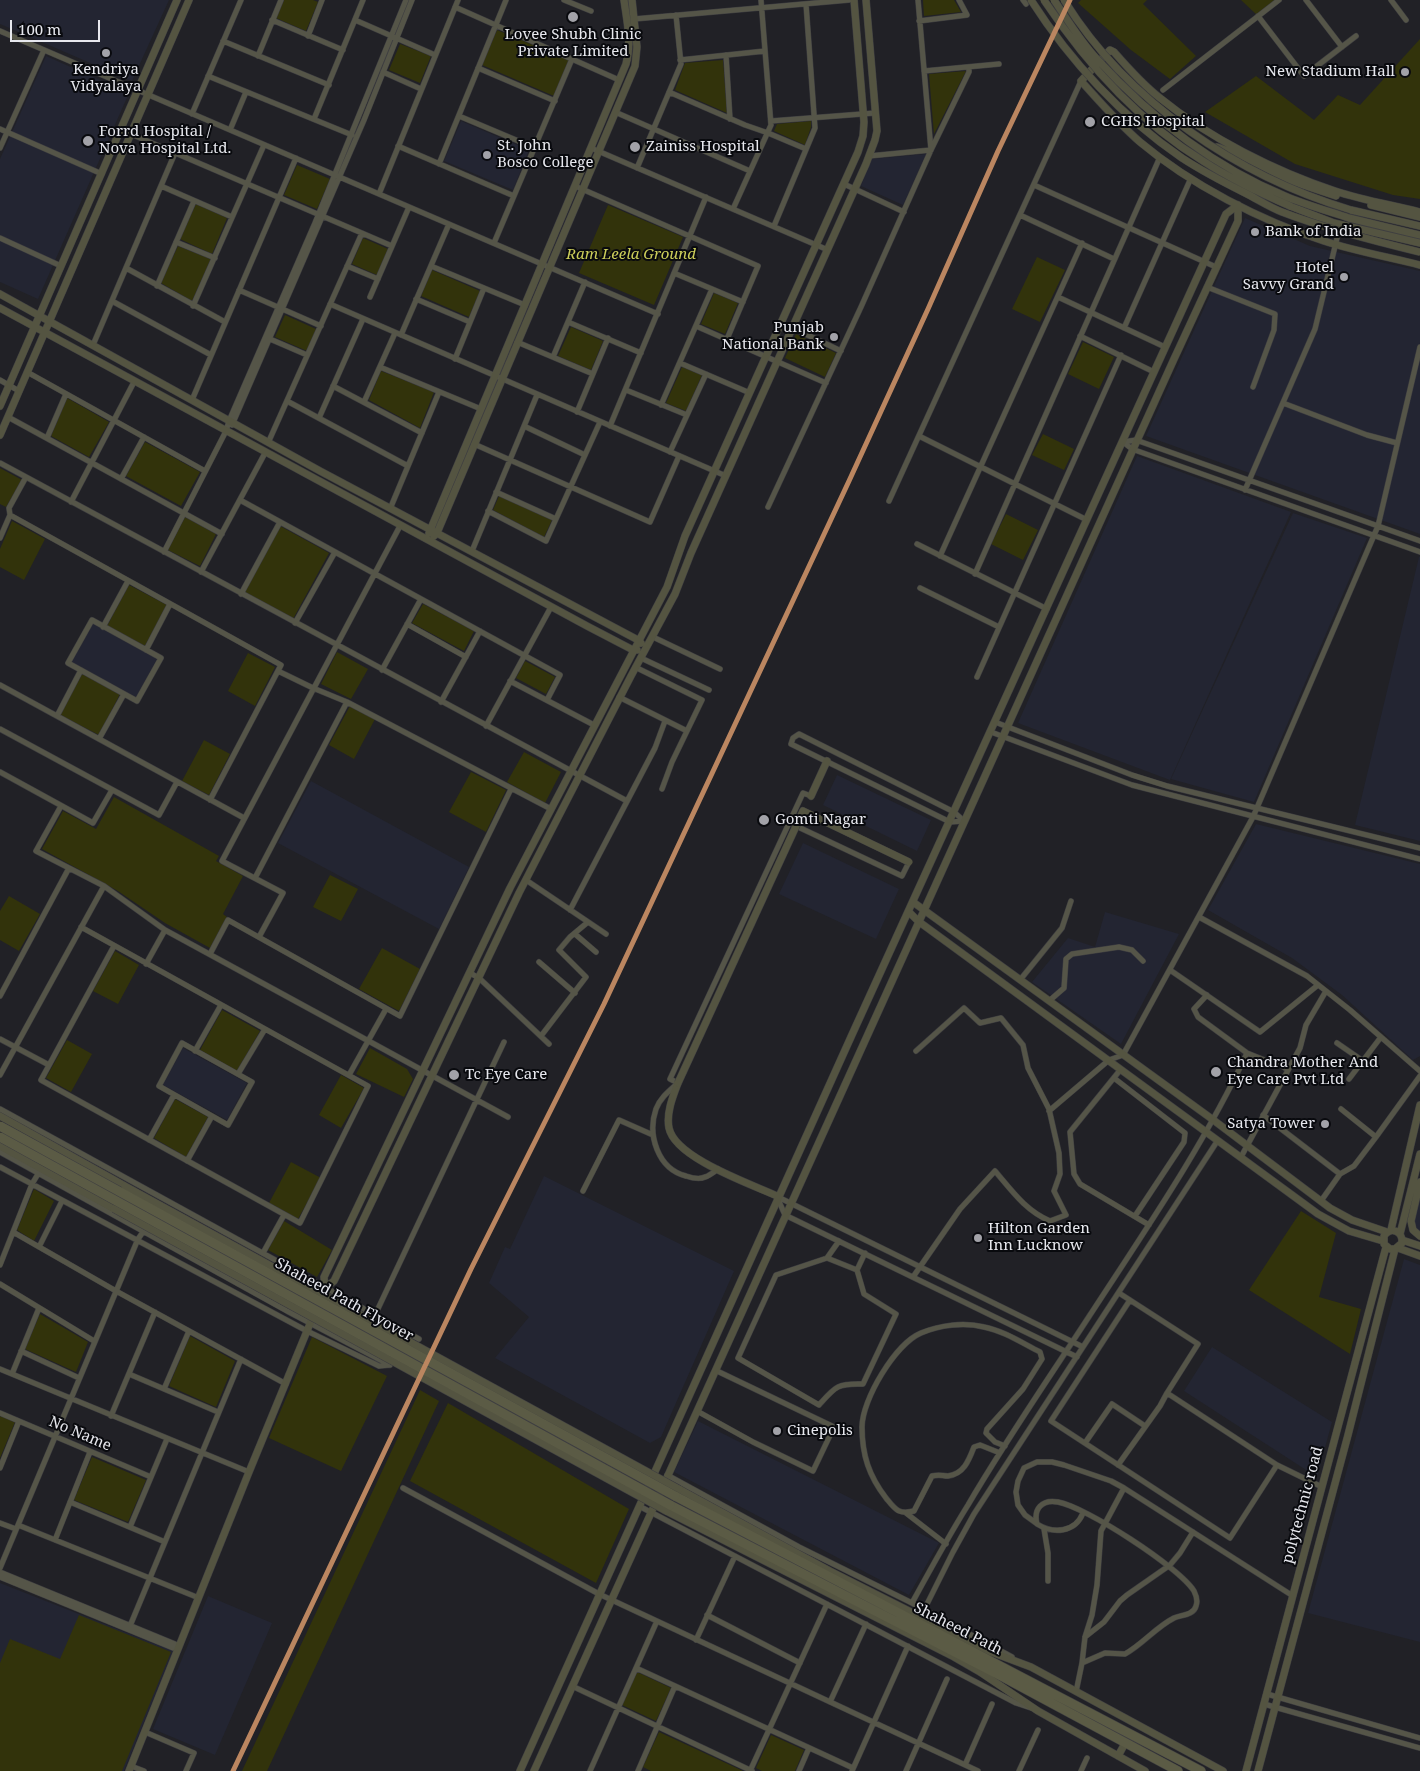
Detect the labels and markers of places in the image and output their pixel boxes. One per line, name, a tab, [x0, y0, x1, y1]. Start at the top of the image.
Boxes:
marker: Lovee Shubh Clinic Private Limited	[566, 10, 580, 24]
place label: Lovee Shubh Clinic Private Limited	[505, 26, 641, 61]
marker: Kendriya Vidyalaya	[100, 47, 112, 59]
place label: Kendriya Vidyalaya	[71, 61, 141, 96]
place label: New Stadium Hall	[1266, 63, 1395, 81]
marker: New Stadium Hall	[1399, 66, 1411, 78]
place label: CGHS Hospital	[1101, 113, 1205, 131]
marker: CGHS Hospital	[1083, 115, 1097, 129]
place label: Forrd Hospital / Nova Hospital Ltd.	[99, 123, 231, 158]
marker: Forrd Hospital / Nova Hospital Ltd.	[81, 134, 95, 148]
place label: St. John Bosco College	[497, 137, 593, 172]
place label: Zainiss Hospital	[646, 138, 760, 156]
marker: Zainiss Hospital	[628, 140, 642, 154]
marker: St. John Bosco College	[481, 149, 493, 161]
place label: Bank of India	[1265, 223, 1361, 241]
marker: Bank of India	[1249, 226, 1261, 238]
place label: Hotel Savvy Grand	[1243, 259, 1334, 294]
marker: Hotel Savvy Grand	[1338, 271, 1350, 283]
place label: Punjab National Bank	[722, 319, 824, 354]
marker: Punjab National Bank	[828, 331, 840, 343]
place label: Gomti Nagar	[775, 811, 866, 829]
marker: Gomti Nagar	[757, 813, 771, 827]
place label: Chandra Mother And Eye Care Pvt Ltd	[1227, 1054, 1378, 1089]
marker: Chandra Mother And Eye Care Pvt Ltd	[1209, 1065, 1223, 1079]
place label: Tc Eye Care	[465, 1066, 547, 1084]
marker: Tc Eye Care	[447, 1068, 461, 1082]
place label: Satya Tower	[1227, 1115, 1315, 1133]
marker: Satya Tower	[1319, 1118, 1331, 1130]
place label: Hilton Garden Inn Lucknow	[988, 1220, 1090, 1255]
marker: Hilton Garden Inn Lucknow	[972, 1232, 984, 1244]
place label: Cinepolis	[787, 1422, 853, 1440]
marker: Cinepolis	[771, 1425, 783, 1437]

